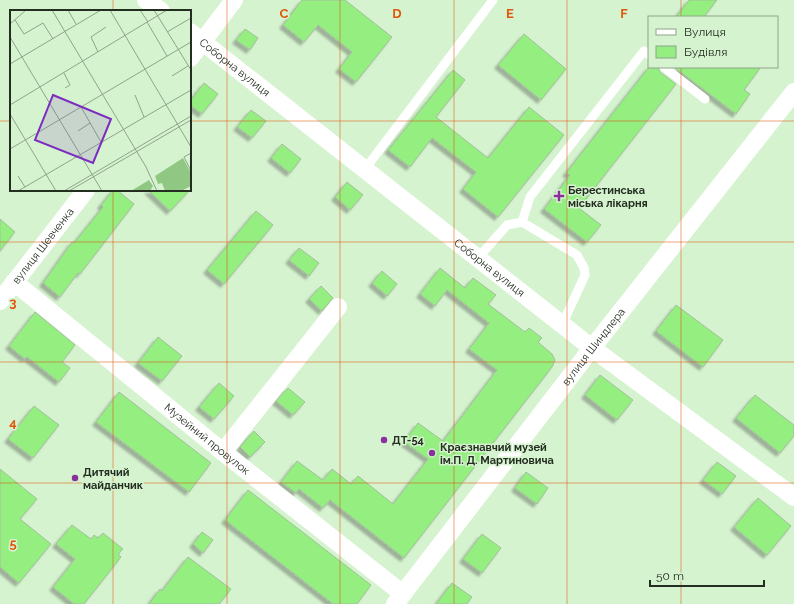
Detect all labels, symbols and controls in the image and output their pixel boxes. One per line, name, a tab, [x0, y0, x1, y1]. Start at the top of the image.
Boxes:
text: C	[280, 6, 289, 21]
text: D	[392, 6, 402, 21]
text: E	[506, 6, 514, 21]
text: F	[620, 6, 628, 21]
inset map	[10, 10, 191, 191]
legend	[648, 16, 778, 68]
text: Вулиця	[684, 25, 726, 39]
street label: Соборна вулиця	[197, 36, 272, 99]
text: Будівля	[684, 45, 727, 59]
place label: Берестинська міська лікарня	[568, 184, 648, 210]
marker: Берестинська міська лікарня	[553, 190, 565, 202]
street label: вулиця Шевченка	[10, 205, 77, 287]
street label: Соборна вулиця	[451, 236, 527, 300]
text: 3	[9, 295, 17, 310]
street label: вулиця Шиндлера	[560, 305, 628, 388]
street label: Музейний провулок	[162, 401, 253, 478]
text: 4	[9, 415, 17, 430]
place label: ДТ-54	[392, 434, 424, 447]
marker: ДТ-54	[379, 435, 389, 445]
place label: Краєзнавчий музей ім.П. Д. Мартиновича	[440, 441, 554, 467]
marker: Краєзнавчий музей ім.П. Д. Мартиновича	[427, 448, 437, 458]
place label: Дитячий майданчик	[83, 466, 144, 492]
marker: Дитячий майданчик	[70, 473, 80, 483]
text: 5	[9, 536, 17, 551]
scale bar	[650, 562, 764, 588]
text: 50 m	[656, 569, 684, 583]

